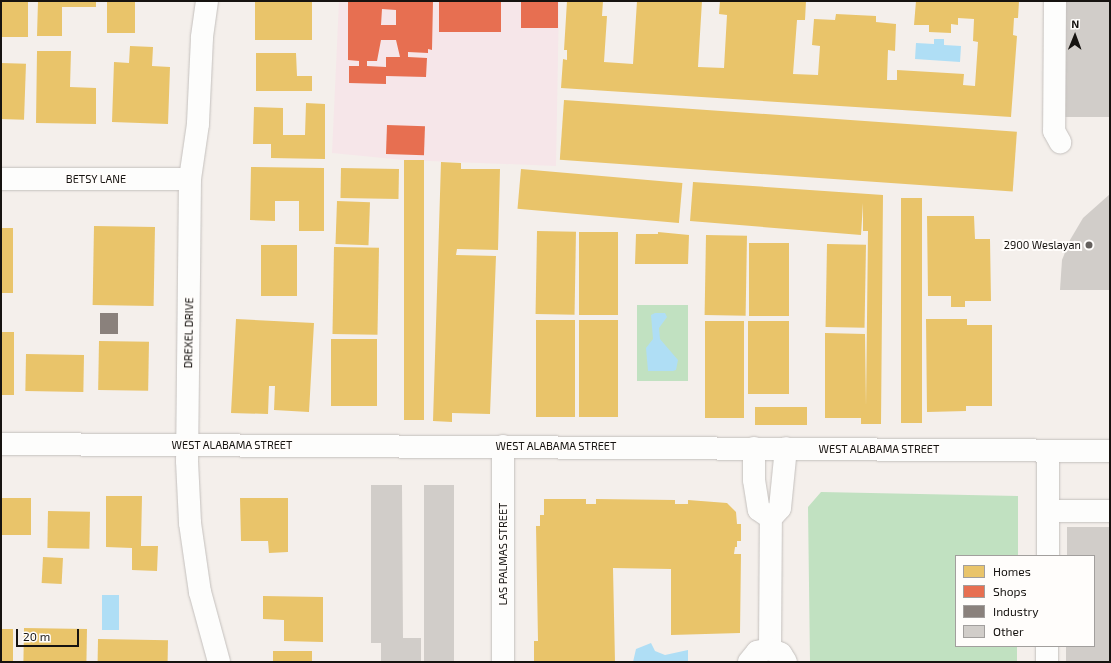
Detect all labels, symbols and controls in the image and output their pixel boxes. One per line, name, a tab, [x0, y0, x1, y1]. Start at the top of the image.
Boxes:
north arrow	[1055, 16, 1095, 56]
text: N	[1071, 17, 1079, 30]
street label: BETSY LANE	[66, 172, 126, 186]
place label: 2900 Weslayan	[1004, 238, 1081, 252]
marker: 2900 Weslayan	[1084, 240, 1094, 250]
street label: DREXEL DRIVE	[182, 297, 196, 369]
street label: WEST ALABAMA STREET	[171, 438, 293, 452]
street label: WEST ALABAMA STREET	[495, 439, 617, 453]
street label: WEST ALABAMA STREET	[818, 442, 940, 456]
street label: LAS PALMAS STREET	[496, 503, 510, 605]
legend	[955, 555, 1095, 647]
text: Homes	[993, 564, 1031, 578]
text: Shops	[993, 584, 1027, 598]
text: Industry	[993, 604, 1039, 618]
scale bar	[18, 621, 81, 647]
text: Other	[993, 624, 1024, 638]
text: 20 m	[23, 629, 50, 643]

